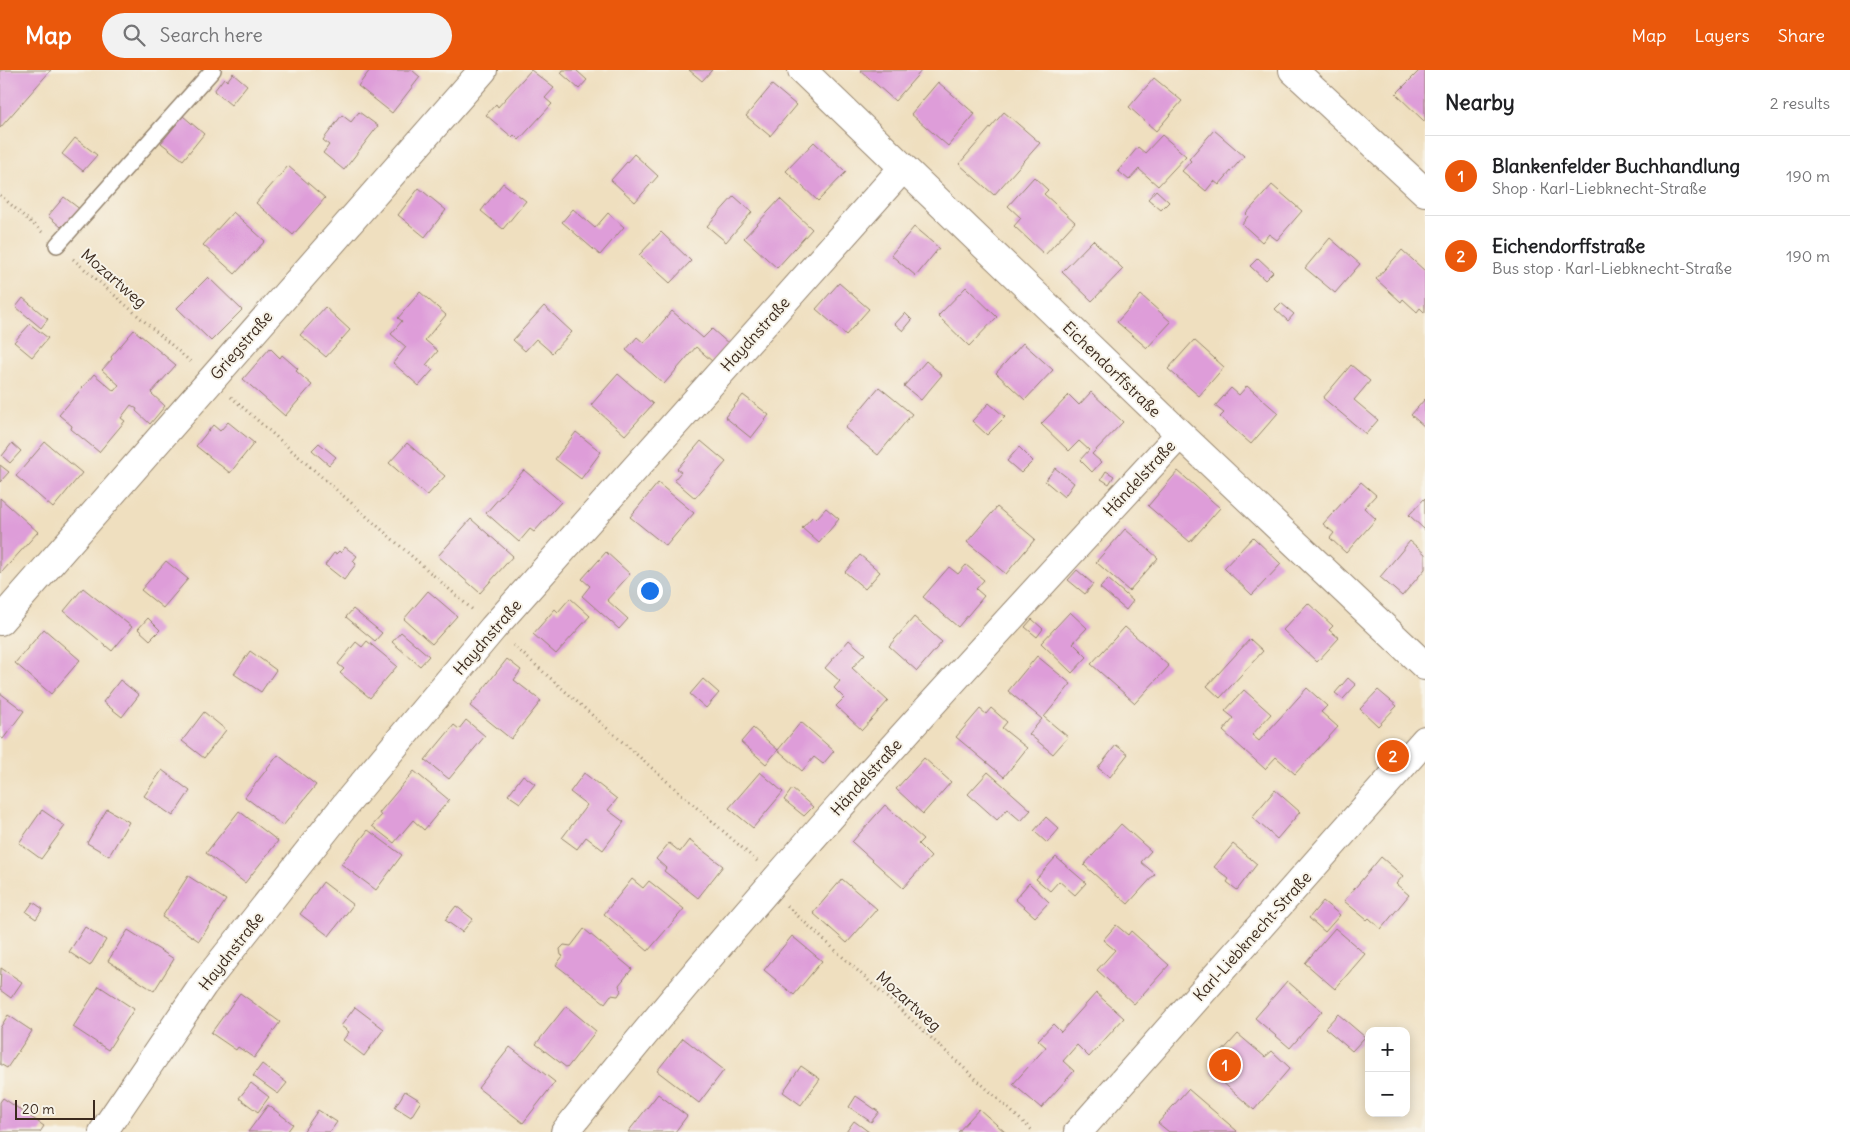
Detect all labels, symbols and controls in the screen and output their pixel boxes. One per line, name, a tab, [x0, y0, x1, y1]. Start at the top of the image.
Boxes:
search box	[102, 13, 452, 58]
text: Map	[25, 20, 72, 50]
icon: search	[120, 21, 148, 49]
text: Search here	[160, 23, 263, 47]
text: Map	[1631, 24, 1666, 47]
text: Layers	[1694, 24, 1750, 47]
text: Share	[1778, 24, 1825, 47]
text: Nearby	[1445, 89, 1515, 116]
text: 2 results	[1770, 93, 1830, 113]
text: Blankenfelder Buchhandlung	[1492, 154, 1740, 178]
text: 1	[1458, 166, 1464, 186]
text: 190 m	[1786, 166, 1830, 186]
text: Shop · Karl-Liebknecht-Straße	[1492, 178, 1707, 198]
text: Eichendorffstraße	[1492, 234, 1645, 258]
street label: Mozartweg	[77, 244, 151, 312]
text: 2	[1457, 246, 1465, 266]
text: 190 m	[1786, 246, 1830, 266]
text: Bus stop · Karl-Liebknecht-Straße	[1492, 258, 1732, 278]
street label: Haydnstraße	[716, 292, 794, 376]
street label: Griegstraße	[206, 306, 276, 384]
street label: Eichendorffstraße	[1059, 317, 1165, 421]
street label: Händelstraße	[1099, 436, 1179, 520]
your location	[637, 578, 663, 604]
street label: Haydnstraße	[449, 595, 525, 679]
street label: Händelstraße	[826, 734, 906, 820]
pin: 2	[1377, 737, 1409, 775]
street label: Karl-Liebknecht-Straße	[1189, 867, 1315, 1005]
street label: Haydnstraße	[194, 908, 268, 994]
street label: Mozartweg	[872, 967, 946, 1035]
map controls	[1365, 1027, 1410, 1117]
button: +	[1365, 1027, 1410, 1072]
pin: 1	[1209, 1046, 1241, 1084]
button: −	[1365, 1072, 1410, 1117]
scale bar	[15, 1097, 95, 1120]
text: 20 m	[22, 1100, 55, 1118]

